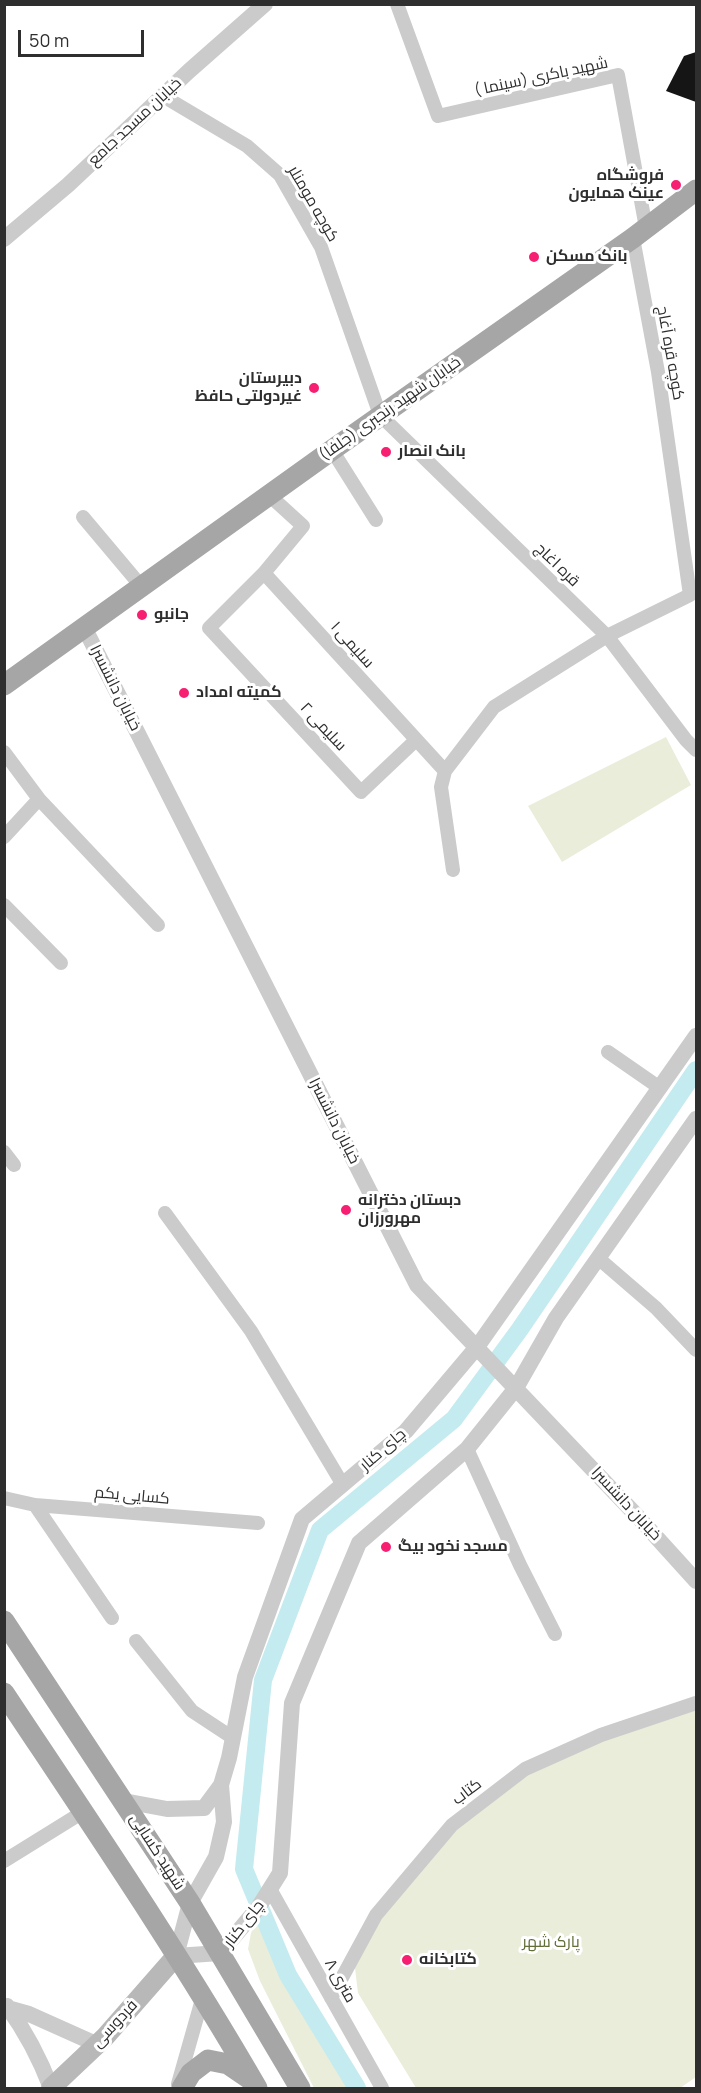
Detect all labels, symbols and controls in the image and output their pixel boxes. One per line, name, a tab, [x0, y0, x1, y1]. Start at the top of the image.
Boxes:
scale bar	[21, 18, 147, 56]
text: 50 m	[29, 28, 69, 52]
street label: شهید باکری (سینما )	[472, 53, 610, 101]
street label: خیابان مسجد جامع	[84, 74, 186, 170]
street label: کوچه مومنلر	[283, 162, 343, 246]
place label: فروشگاه عینک همایون	[569, 166, 664, 204]
marker: فروشگاه عینک همایون	[669, 178, 683, 192]
place label: بانک مسکن	[546, 247, 628, 267]
marker: بانک مسکن	[527, 250, 541, 264]
street label: کوچه قره آغاج	[652, 304, 688, 402]
street label: خیابان شهید رنجبری (جلفا)	[315, 353, 465, 465]
place label: دبیرستان غیردولتی حافظ	[195, 369, 302, 407]
marker: دبیرستان غیردولتی حافظ	[307, 381, 321, 395]
place label: بانک انصار	[398, 442, 466, 462]
marker: بانک انصار	[379, 445, 393, 459]
street label: قره اغاج	[531, 539, 583, 591]
place label: جانبو	[154, 605, 189, 625]
marker: جانبو	[135, 608, 149, 622]
street label: سلیمی ۱	[326, 618, 378, 672]
street label: خیابان دانشسرا	[85, 642, 145, 734]
place label: کمیته امداد	[196, 683, 282, 703]
marker: کمیته امداد	[177, 686, 191, 700]
street label: سلیمی ۲	[296, 699, 350, 755]
street label: خیابان دانشسرا	[304, 1075, 364, 1167]
place label: دبستان دخترانه مهرورزان	[358, 1191, 461, 1229]
marker: دبستان دخترانه مهرورزان	[339, 1203, 353, 1217]
street label: چای کنار	[356, 1425, 410, 1475]
street label: خیابان دانشسرا	[587, 1463, 665, 1545]
street label: کسایی یکم	[94, 1483, 170, 1509]
place label: مسجد نخود‌ بیگ	[398, 1537, 508, 1557]
marker: مسجد نخود‌ بیگ	[379, 1540, 393, 1554]
street label: کتاب	[448, 1775, 486, 1809]
street label: شهید کسایی	[125, 1810, 189, 1894]
street label: چای کنار	[220, 1897, 268, 1951]
park label: پارک شهر	[522, 1933, 580, 1953]
place label: کتابخانه	[419, 1950, 477, 1970]
marker: کتابخانه	[400, 1953, 414, 1967]
street label: ۸ متری	[320, 1956, 360, 2006]
street label: فردوسی	[88, 1996, 142, 2052]

